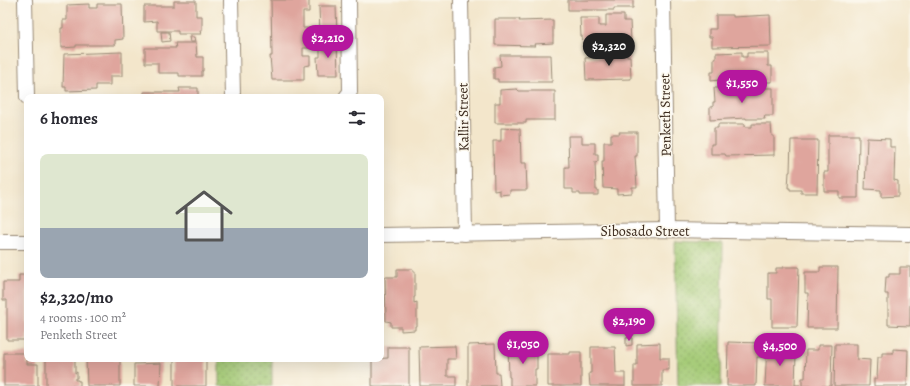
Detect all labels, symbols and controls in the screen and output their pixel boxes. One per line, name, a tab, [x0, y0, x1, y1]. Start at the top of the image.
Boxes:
pin: $2,210	[295, 25, 361, 59]
text: $2,210	[311, 29, 345, 46]
pin: $2,320	[576, 33, 642, 67]
text: $2,320	[592, 37, 626, 54]
pin: $1,550	[709, 70, 775, 104]
street label: Penketh Street	[655, 73, 676, 157]
text: $1,550	[726, 74, 758, 91]
street label: Kallir Street	[453, 82, 474, 151]
text: 6 homes	[40, 107, 98, 130]
icon: filters	[346, 107, 368, 129]
icon: home	[168, 180, 240, 252]
street label: Sibosado Street	[600, 222, 690, 241]
text: $2,320/mo	[40, 286, 113, 309]
pin: $2,190	[596, 308, 662, 342]
text: 4 rooms · 100 m²	[40, 309, 126, 326]
text: $2,190	[612, 312, 646, 329]
text: Penketh Street	[40, 326, 117, 343]
pin: $1,050	[490, 331, 556, 365]
pin: $4,500	[747, 333, 813, 367]
text: $1,050	[507, 335, 539, 352]
text: $4,500	[763, 337, 797, 354]

